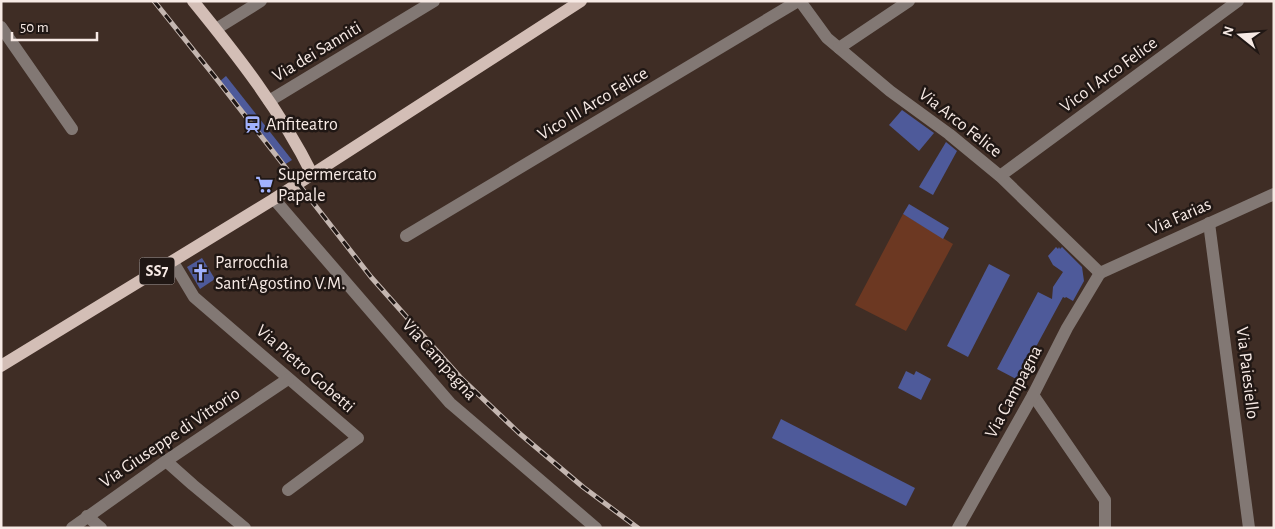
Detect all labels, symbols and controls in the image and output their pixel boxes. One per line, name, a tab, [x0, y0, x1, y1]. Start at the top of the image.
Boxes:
scale bar	[12, 10, 98, 42]
north arrow	[1215, 10, 1265, 60]
street label: Via dei Sanniti	[270, 19, 364, 85]
text: 50 m	[20, 20, 49, 35]
text: N	[1220, 25, 1237, 38]
street label: Vico I Arco Felice	[1057, 34, 1161, 116]
street label: Vico III Arco Felice	[535, 64, 651, 144]
street label: Via Arco Felice	[915, 85, 1005, 161]
station icon: Anfiteatro	[242, 115, 262, 135]
place label: Anfiteatro	[266, 116, 338, 134]
place label: Supermercato Papale	[278, 166, 377, 205]
supermarket icon: Supermercato Papale	[254, 175, 274, 195]
street label: Via Farias	[1146, 195, 1214, 239]
place label: Parrocchia Sant'Agostino V.M.	[215, 254, 345, 293]
road number: SS7	[140, 258, 174, 284]
church icon: Parrocchia Sant'Agostino V.M.	[191, 263, 211, 283]
street label: Via Campagna	[398, 316, 480, 404]
street label: Via Pietro Gobetti	[252, 322, 358, 416]
street label: Via Paiesiello	[1232, 326, 1262, 420]
street label: Via Campagna	[982, 343, 1046, 441]
street label: Via Giuseppe di Vittorio	[97, 384, 243, 492]

